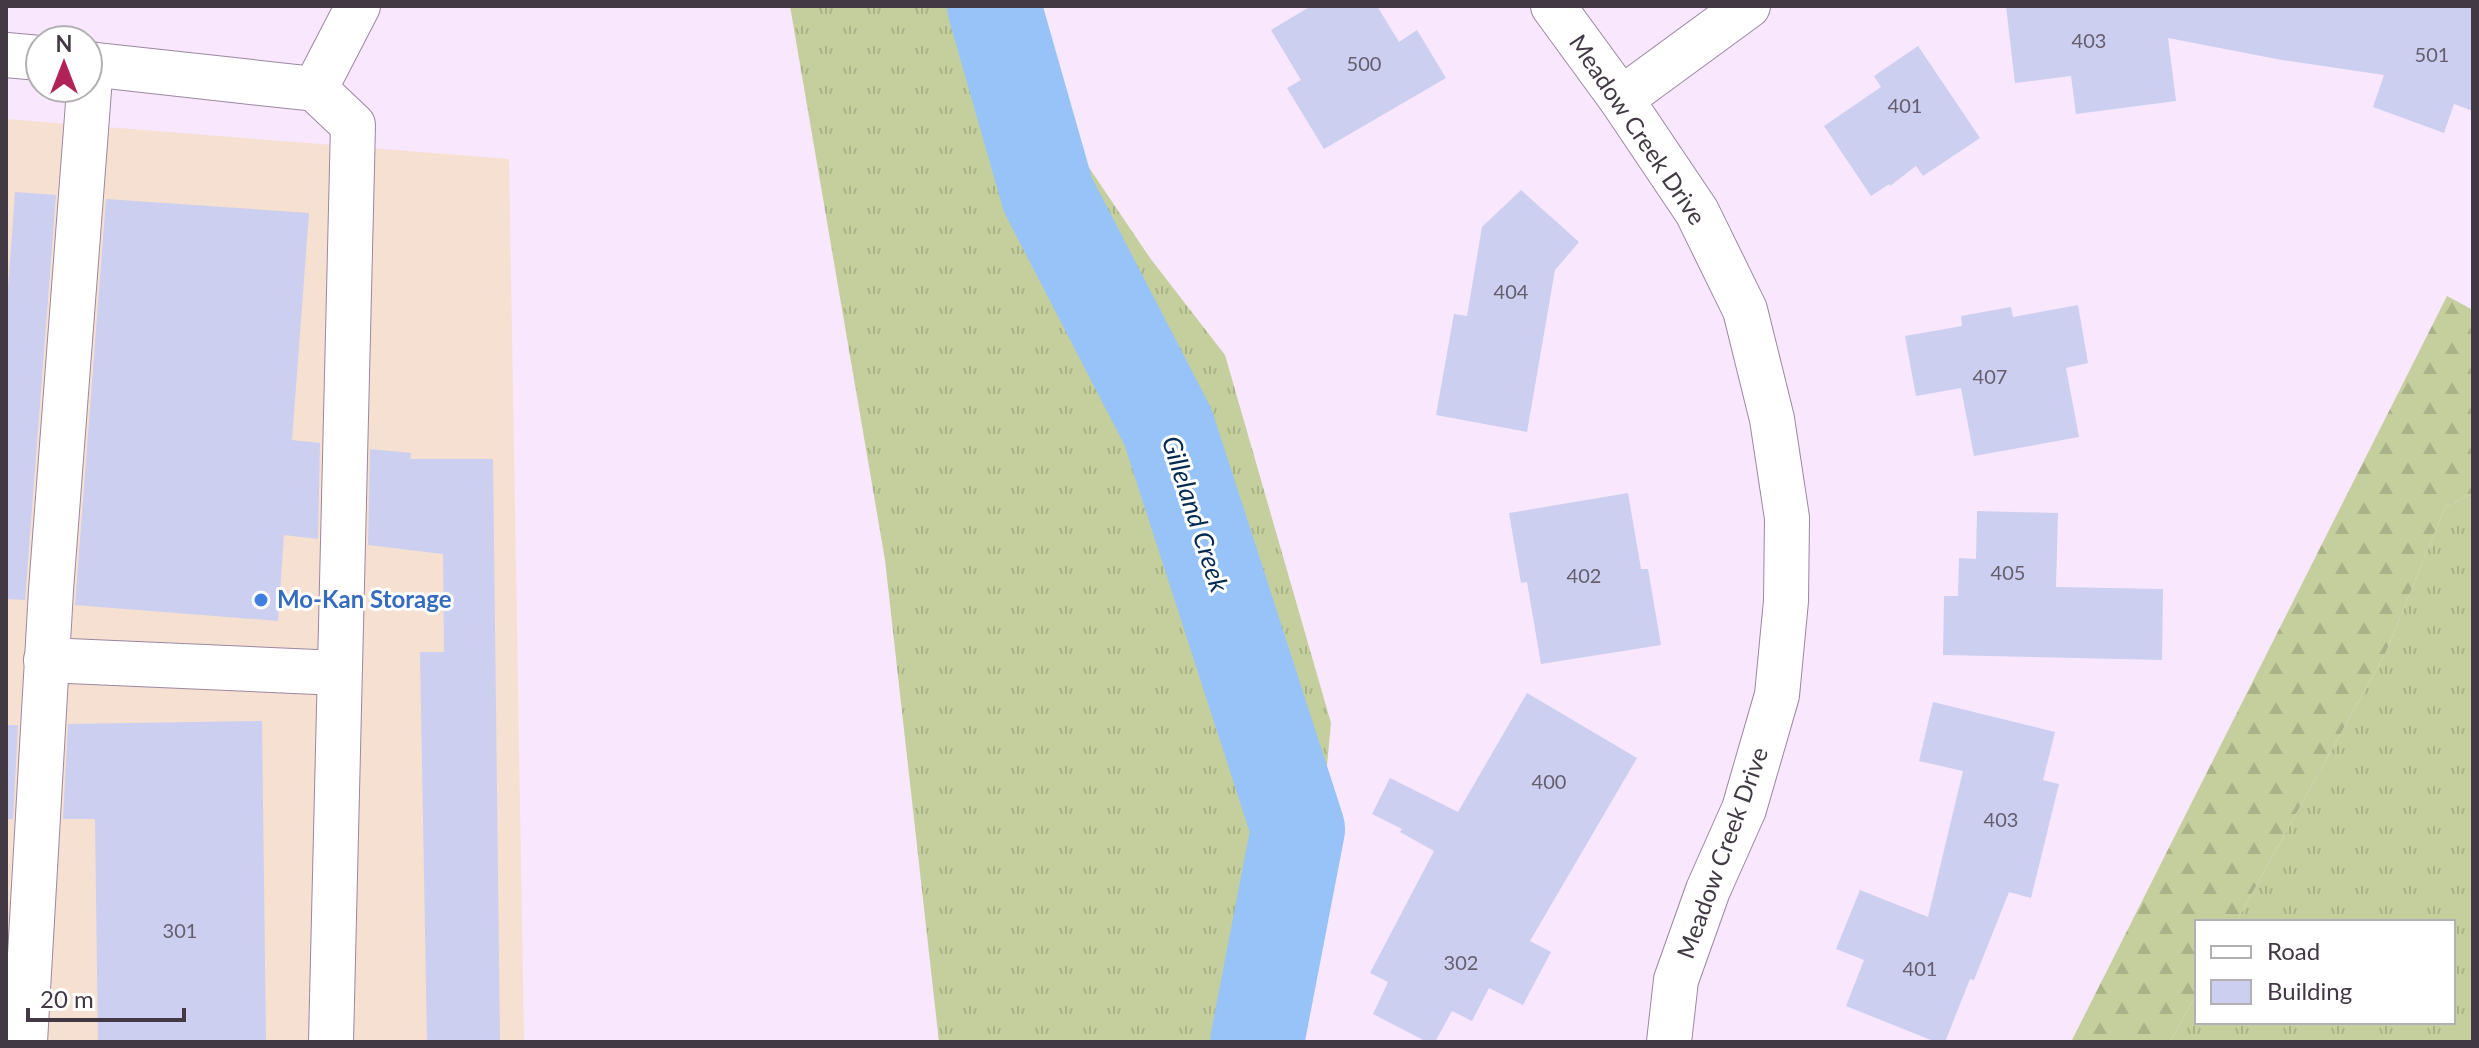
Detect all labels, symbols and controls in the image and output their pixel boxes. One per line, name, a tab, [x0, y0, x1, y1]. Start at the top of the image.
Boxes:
north arrow	[24, 24, 104, 104]
house number: 403	[2072, 28, 2106, 52]
street label: Meadow Creek Drive	[1564, 29, 1713, 230]
text: N	[56, 30, 72, 57]
house number: 501	[2415, 42, 2449, 66]
house number: 500	[1347, 51, 1381, 75]
house number: 401	[1888, 93, 1922, 117]
house number: 404	[1494, 279, 1529, 303]
house number: 407	[1973, 364, 2007, 388]
water label: Gilleland Creek	[1156, 432, 1236, 596]
house number: 405	[1991, 560, 2025, 584]
house number: 402	[1567, 563, 1601, 587]
place label: Mo-Kan Storage	[277, 584, 452, 613]
marker: Mo-Kan Storage	[252, 591, 270, 609]
street label: Meadow Creek Drive	[1670, 743, 1773, 962]
house number: 400	[1532, 769, 1566, 793]
house number: 403	[1984, 807, 2018, 831]
house number: 301	[163, 918, 197, 942]
legend	[2195, 920, 2455, 1024]
text: Road	[2267, 936, 2320, 965]
house number: 302	[1444, 950, 1478, 974]
house number: 401	[1903, 956, 1937, 980]
scale bar	[28, 972, 184, 1022]
text: Building	[2267, 976, 2352, 1005]
text: 20 m	[40, 984, 94, 1013]

